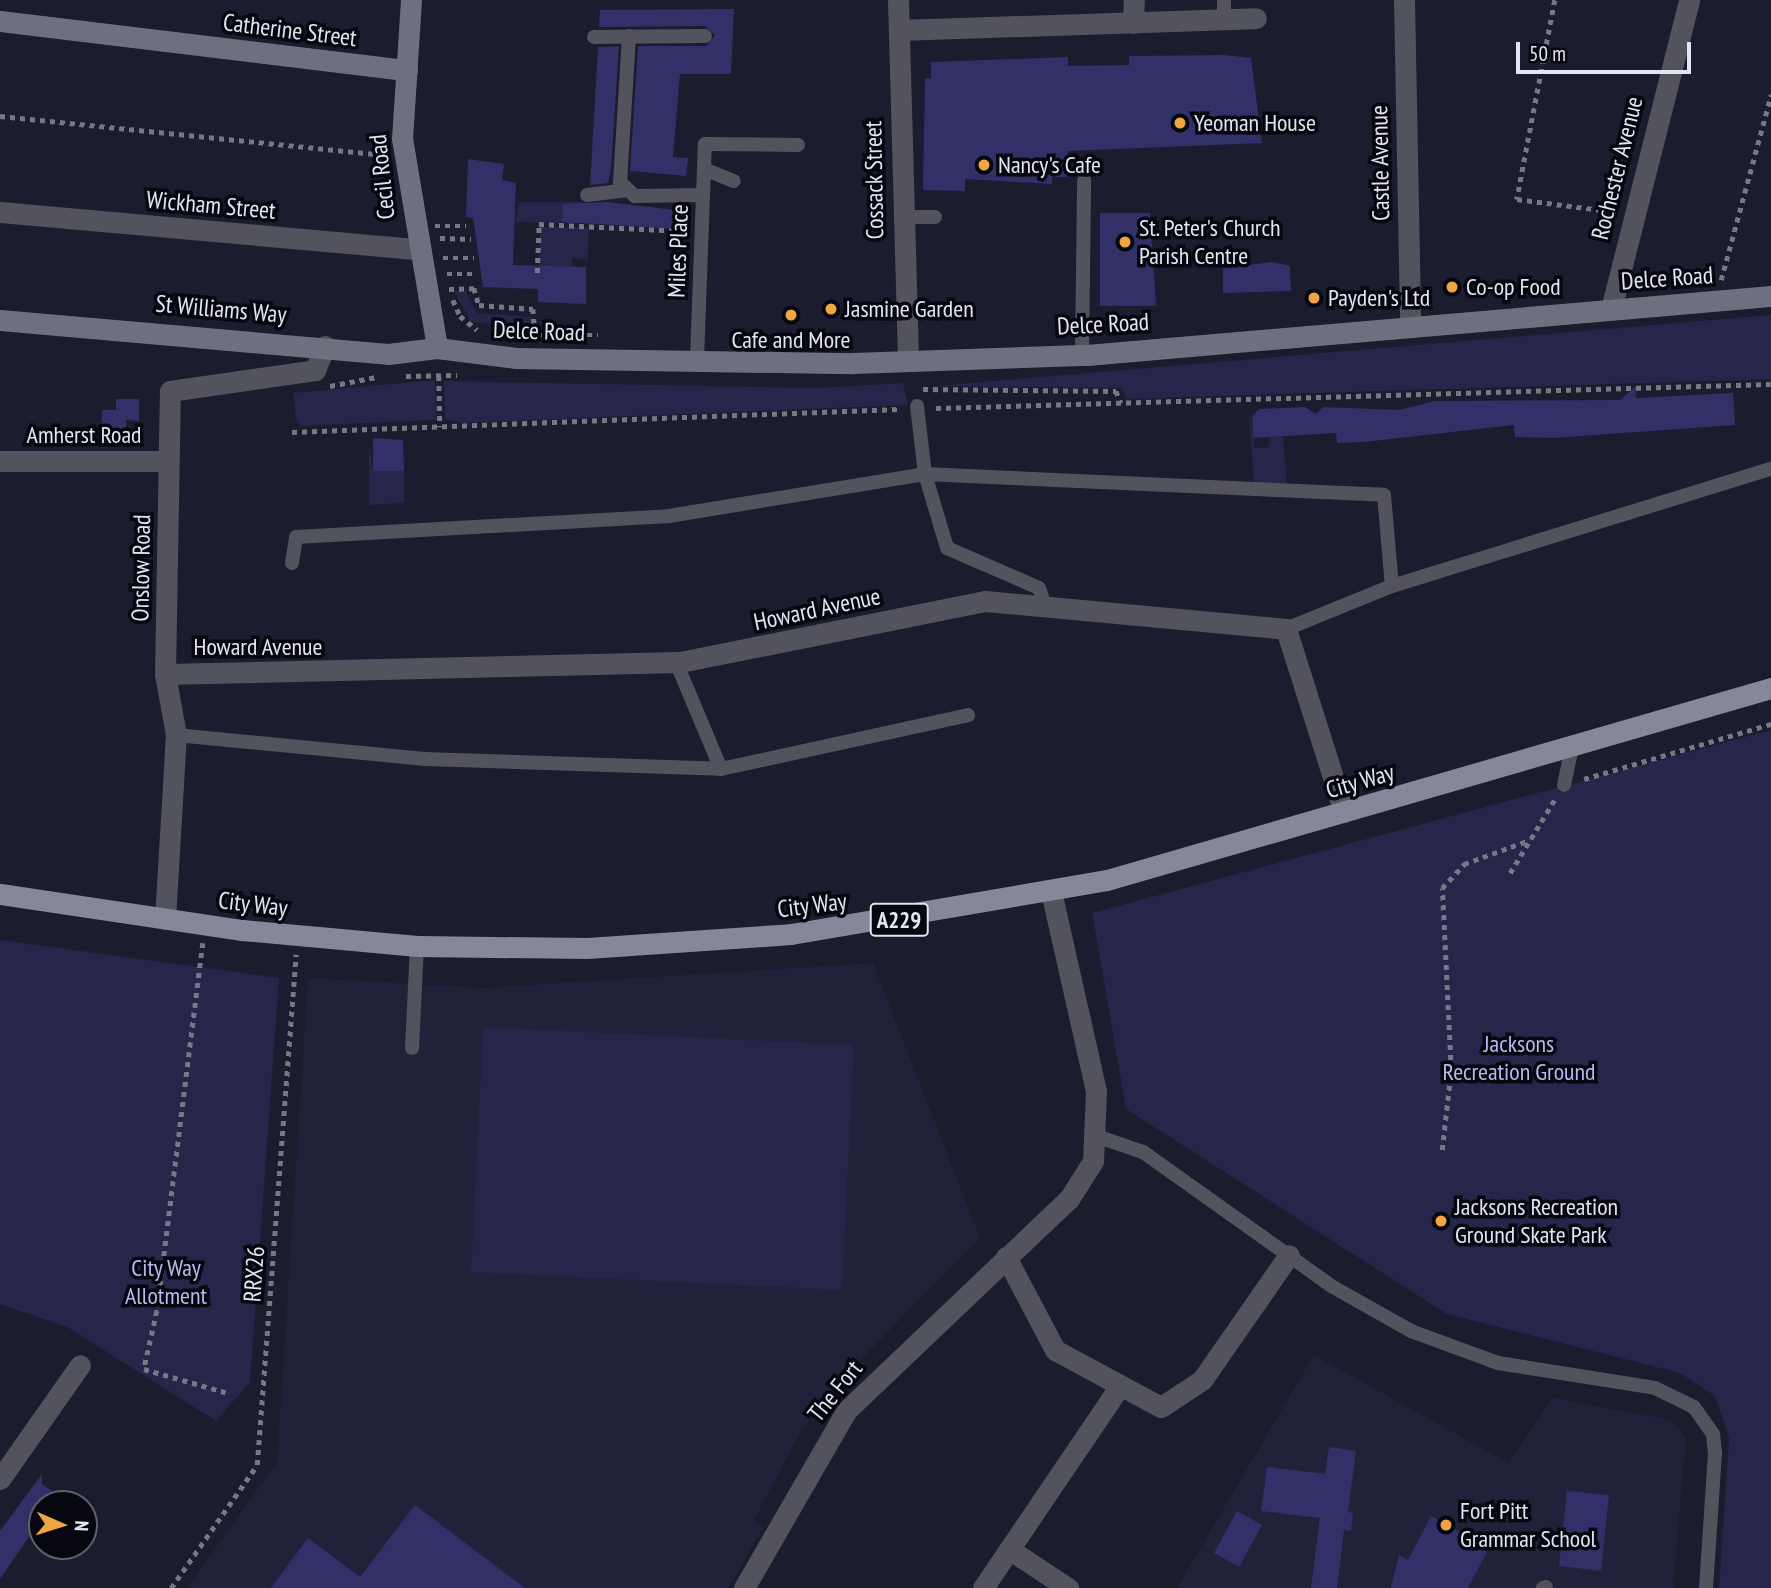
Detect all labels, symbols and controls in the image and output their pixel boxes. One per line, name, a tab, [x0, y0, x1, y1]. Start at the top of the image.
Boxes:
street label: Catherine Street	[222, 8, 358, 52]
scale bar	[1519, 28, 1694, 72]
text: 50 m	[1529, 40, 1566, 67]
street label: Rochester Avenue	[1585, 93, 1649, 243]
street label: Castle Avenue	[1365, 105, 1395, 221]
place label: Yeoman House	[1194, 109, 1316, 137]
marker: Yeoman House	[1172, 115, 1188, 131]
street label: Cossack Street	[859, 120, 889, 240]
street label: Cecil Road	[363, 133, 401, 221]
place label: Nancy's Cafe	[998, 151, 1101, 179]
marker: Nancy's Cafe	[976, 157, 992, 173]
street label: Wickham Street	[145, 185, 277, 225]
street label: Miles Place	[662, 204, 694, 298]
place label: St. Peter's Church Parish Centre	[1139, 214, 1282, 270]
marker: St. Peter's Church Parish Centre	[1117, 234, 1133, 250]
street label: Delce Road	[1620, 260, 1714, 296]
place label: Co-op Food	[1466, 273, 1561, 301]
marker: Co-op Food	[1444, 279, 1460, 295]
place label: Payden's Ltd	[1328, 284, 1430, 312]
street label: St Williams Way	[154, 289, 288, 329]
marker: Payden's Ltd	[1306, 290, 1322, 306]
place label: Jasmine Garden	[845, 295, 974, 323]
marker: Jasmine Garden	[823, 301, 839, 317]
marker: Cafe and More	[783, 307, 799, 323]
street label: Delce Road	[1056, 307, 1150, 341]
street label: Delce Road	[492, 315, 586, 347]
place label: Cafe and More	[731, 326, 851, 354]
street label: Amherst Road	[27, 421, 141, 449]
street label: Onslow Road	[126, 514, 156, 622]
street label: Howard Avenue	[751, 581, 883, 637]
street label: Howard Avenue	[193, 633, 323, 661]
street label: City Way	[1322, 757, 1398, 805]
street label: City Way	[216, 885, 290, 923]
street label: City Way	[775, 886, 849, 924]
road number: A229	[869, 900, 929, 939]
park label: Jacksons Recreation Ground	[1443, 1030, 1595, 1086]
place label: Jacksons Recreation Ground Skate Park	[1455, 1193, 1618, 1249]
marker: Jacksons Recreation Ground Skate Park	[1433, 1213, 1449, 1229]
street label: RRX26	[238, 1245, 270, 1303]
park label: City Way Allotment	[125, 1254, 207, 1310]
street label: The Fort	[802, 1355, 868, 1427]
north arrow	[28, 1490, 98, 1560]
place label: Fort Pitt Grammar School	[1460, 1497, 1596, 1553]
marker: Fort Pitt Grammar School	[1438, 1517, 1454, 1533]
text: N	[70, 1520, 94, 1532]

